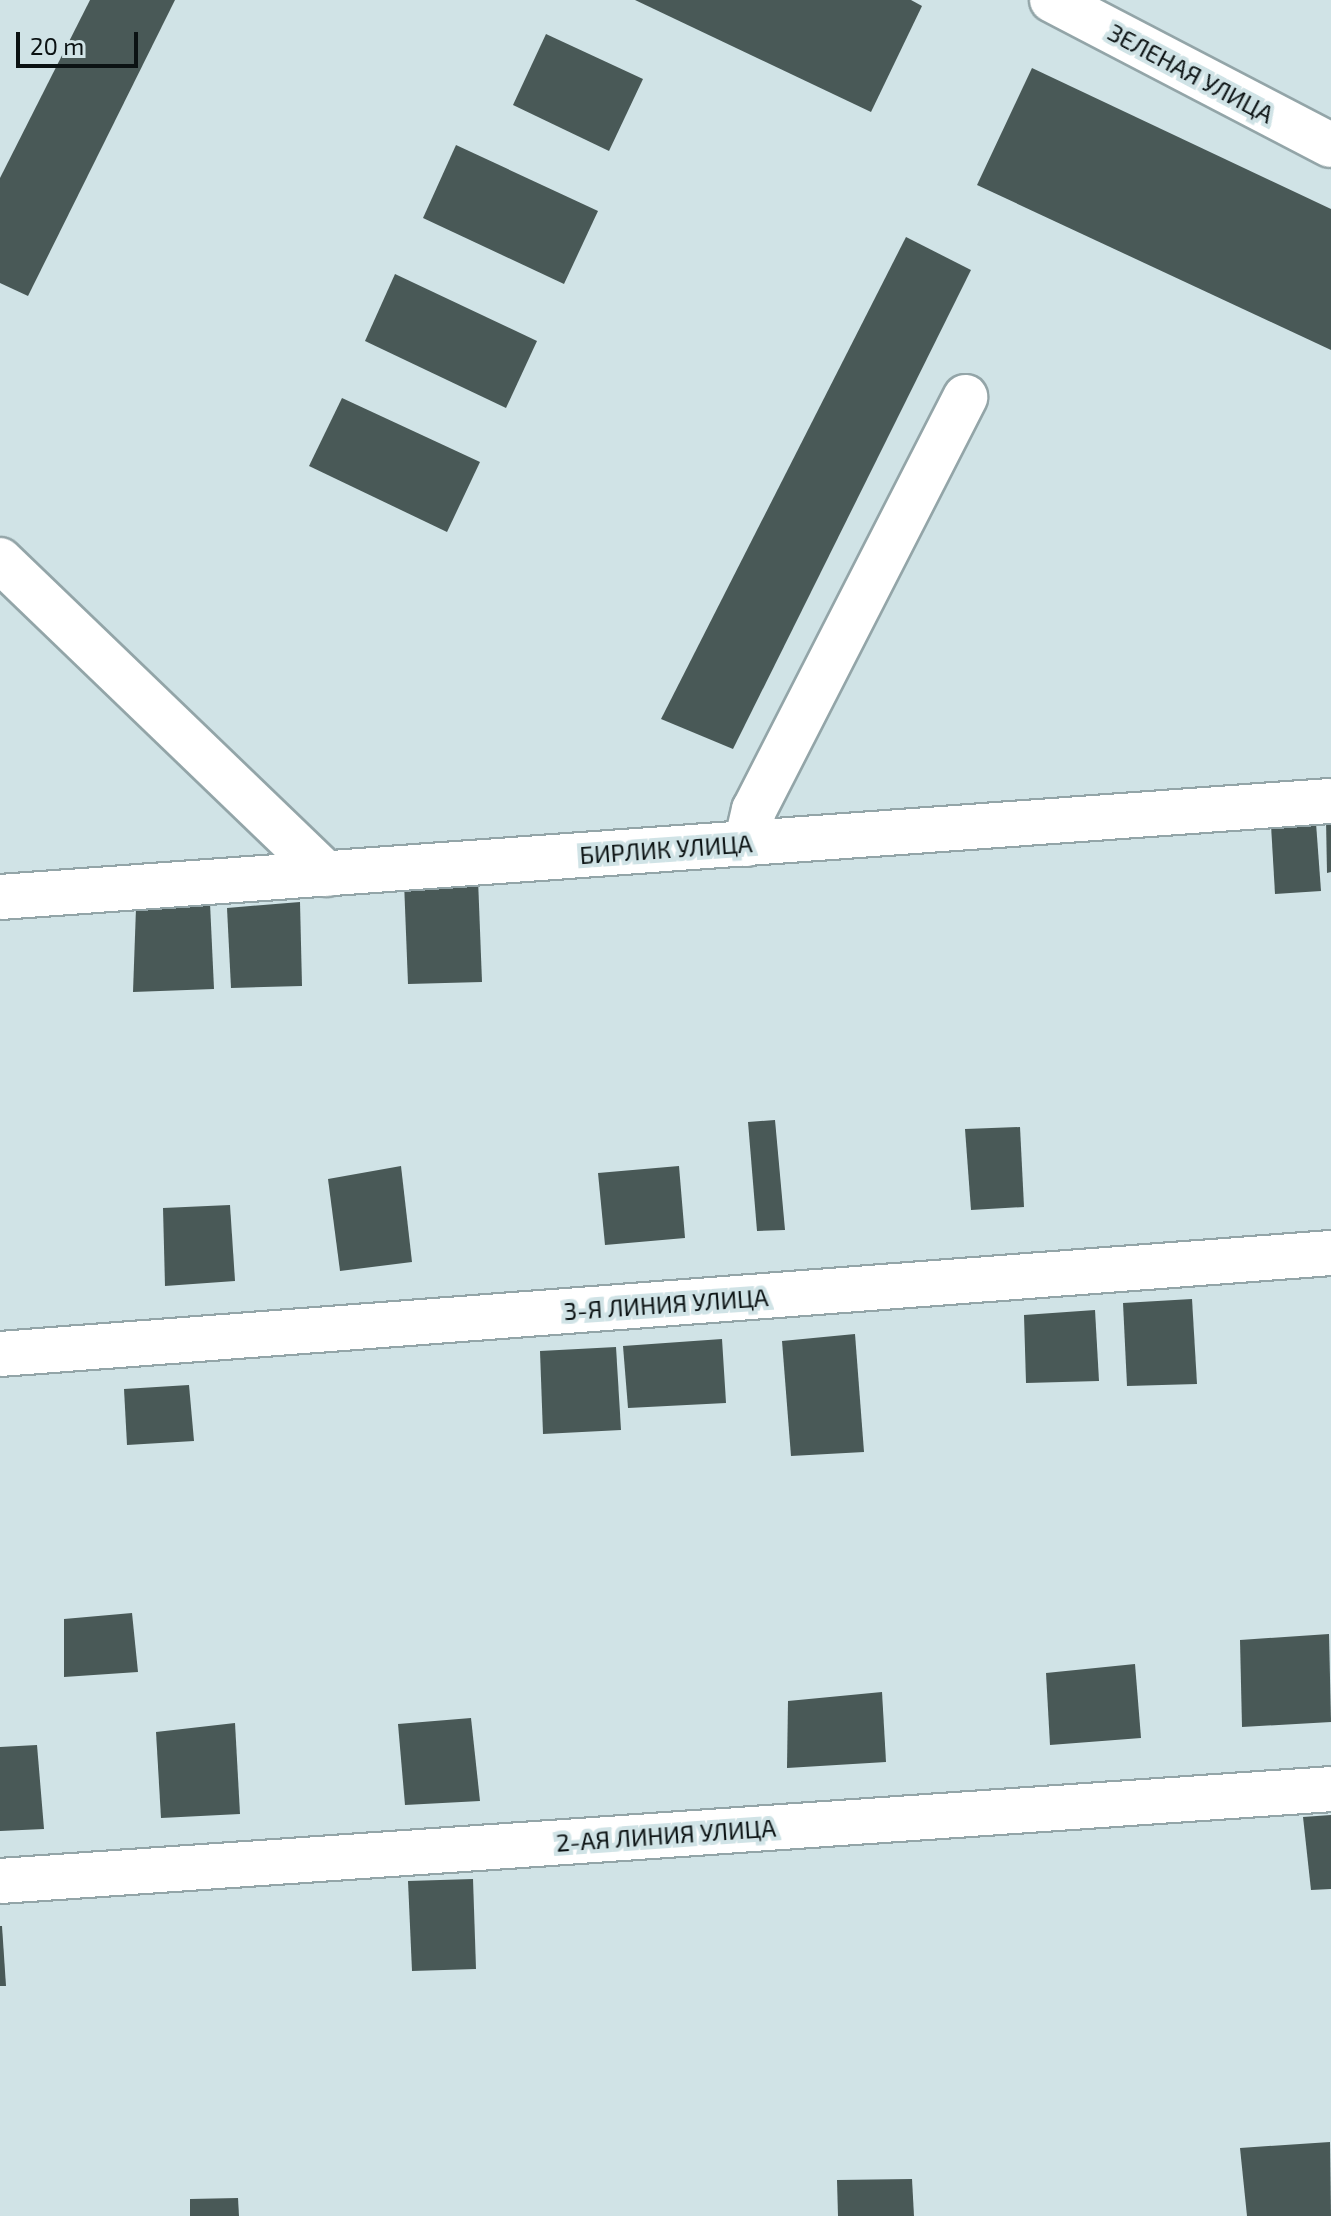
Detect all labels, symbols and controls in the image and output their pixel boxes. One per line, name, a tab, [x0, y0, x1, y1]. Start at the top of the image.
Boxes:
scale bar	[20, 16, 142, 66]
street label: ЗЕЛЕНАЯ УЛИЦА	[1103, 17, 1279, 129]
text: 20 m	[30, 31, 84, 60]
street label: БИРЛИК УЛИЦА	[579, 829, 753, 869]
street label: 3-Я ЛИНИЯ УЛИЦА	[563, 1282, 769, 1326]
street label: 2-АЯ ЛИНИЯ УЛИЦА	[555, 1813, 777, 1857]

